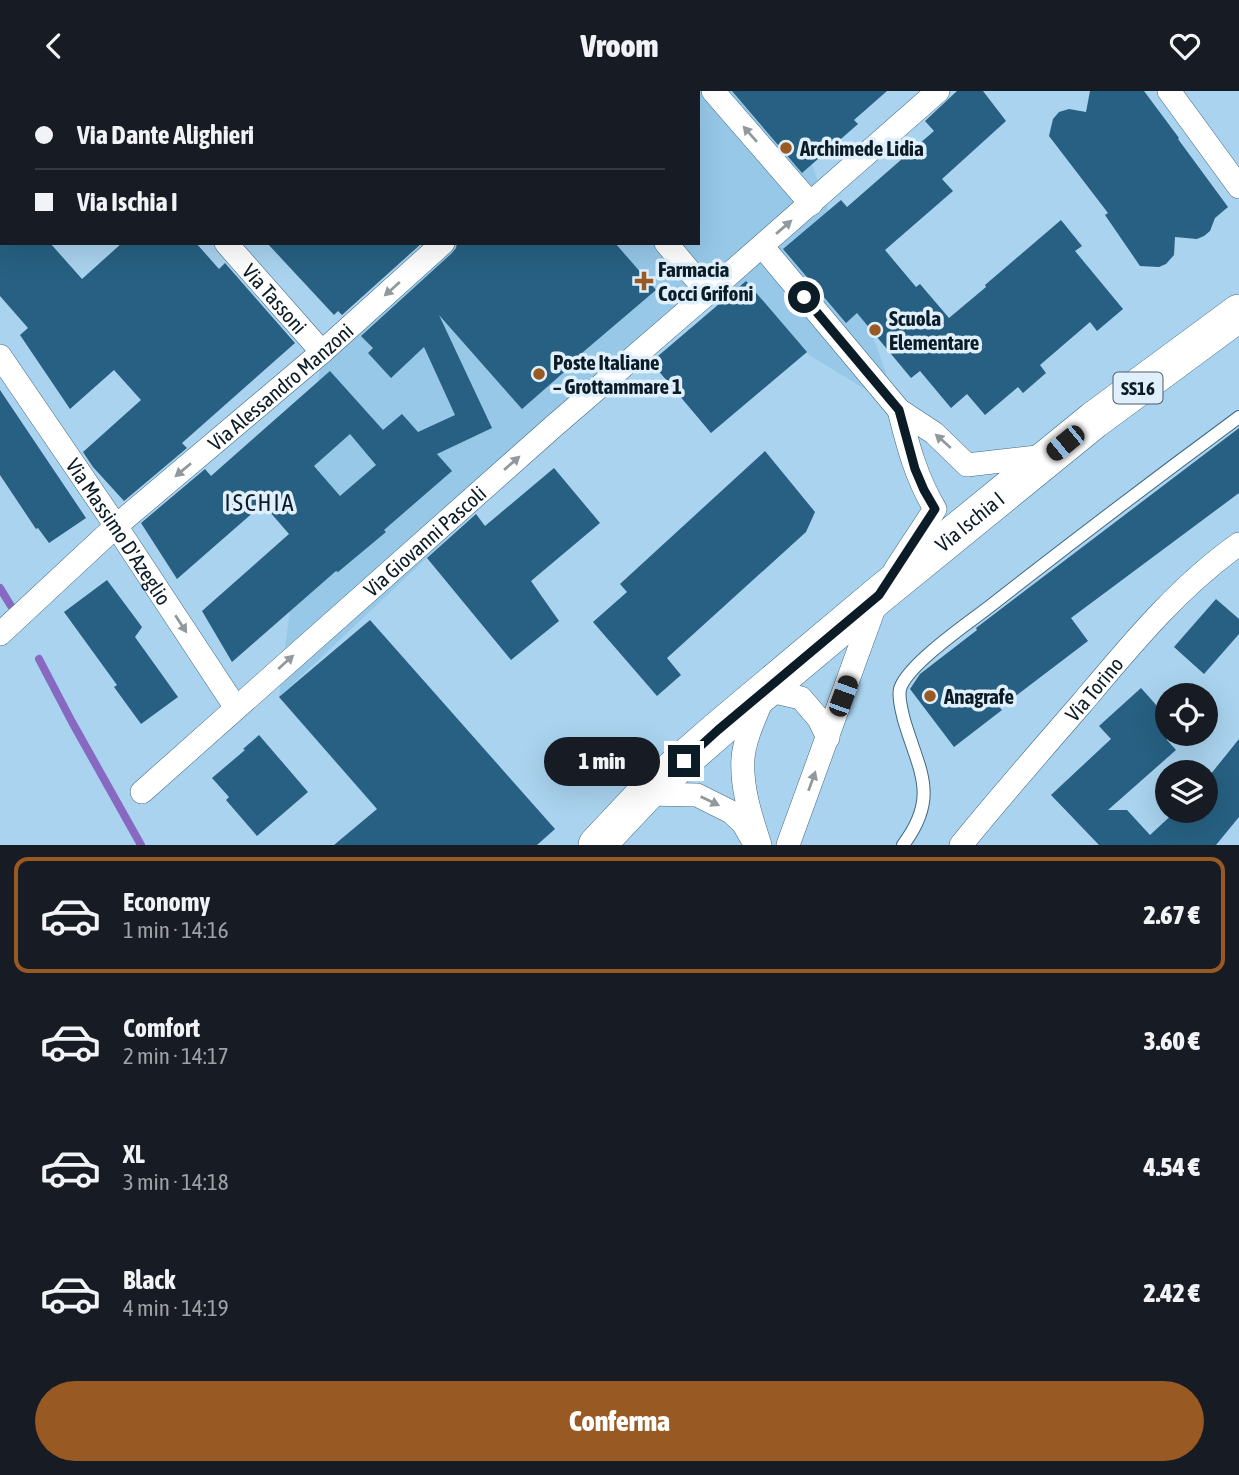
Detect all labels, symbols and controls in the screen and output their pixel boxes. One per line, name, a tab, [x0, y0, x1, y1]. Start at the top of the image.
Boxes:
icon: back	[35, 27, 73, 65]
text: Vroom	[580, 27, 659, 64]
icon: heart	[1166, 27, 1204, 65]
text: Via Dante Alighieri	[77, 120, 254, 150]
one-way arrow	[742, 125, 758, 143]
place label: Archimede Lidia	[799, 136, 924, 160]
marker: Archimede Lidia	[778, 140, 794, 156]
text: Via Ischia I	[77, 187, 178, 217]
one-way arrow	[776, 220, 793, 235]
place label: Farmacia Cocci Grifoni	[658, 257, 753, 305]
street label: Via Tassoni	[238, 259, 312, 338]
marker: Farmacia Cocci Grifoni	[636, 273, 652, 289]
one-way arrow	[383, 281, 401, 297]
route start	[788, 281, 820, 313]
place label: Scuola Elementare	[889, 306, 979, 354]
street label: Via Alessandro Manzoni	[203, 318, 358, 455]
marker: Scuola Elementare	[867, 322, 883, 338]
place label: Poste Italiane – Grottammare 1	[553, 350, 682, 398]
marker: Poste Italiane – Grottammare 1	[531, 366, 547, 382]
road number: SS16	[1114, 373, 1162, 403]
car	[1043, 422, 1088, 464]
one-way arrow	[934, 433, 952, 449]
street label: Via Massimo D'Azeglio	[61, 454, 176, 609]
one-way arrow	[503, 455, 521, 471]
one-way arrow	[175, 462, 192, 477]
street label: Via Giovanni Pascoli	[359, 481, 490, 601]
street label: Via Ischia I	[930, 486, 1009, 556]
district label: ISCHIA	[225, 489, 295, 516]
one-way arrow	[174, 615, 187, 634]
street label: Via Torino	[1060, 652, 1128, 726]
one-way arrow	[278, 655, 295, 670]
car	[826, 673, 861, 719]
map controls	[1155, 683, 1218, 823]
button: locate	[1155, 683, 1218, 746]
place label: Anagrafe	[943, 684, 1014, 708]
marker: Anagrafe	[922, 688, 938, 704]
callout: 1 min	[544, 737, 660, 785]
route end	[668, 745, 700, 777]
text: 1 min	[579, 748, 625, 774]
button: layers	[1155, 760, 1218, 823]
one-way arrow	[807, 770, 818, 791]
one-way arrow	[700, 796, 720, 807]
icon: car	[39, 884, 102, 947]
text: Economy	[123, 887, 210, 917]
text: 2.67 €	[1143, 900, 1200, 930]
text: 1 min · 14:16	[123, 917, 229, 943]
icon: car	[39, 1010, 102, 1073]
text: Comfort	[123, 1013, 200, 1043]
text: 3.60 €	[1143, 1026, 1200, 1056]
text: 2 min · 14:17	[123, 1043, 229, 1069]
icon: car	[39, 1136, 102, 1199]
text: XL	[123, 1139, 145, 1169]
text: 4.54 €	[1143, 1152, 1200, 1182]
text: 3 min · 14:18	[123, 1169, 229, 1195]
icon: car	[39, 1262, 102, 1325]
text: Black	[123, 1265, 175, 1295]
text: 2.42 €	[1143, 1278, 1200, 1308]
text: 4 min · 14:19	[123, 1295, 229, 1321]
button: Conferma	[35, 1381, 1204, 1461]

